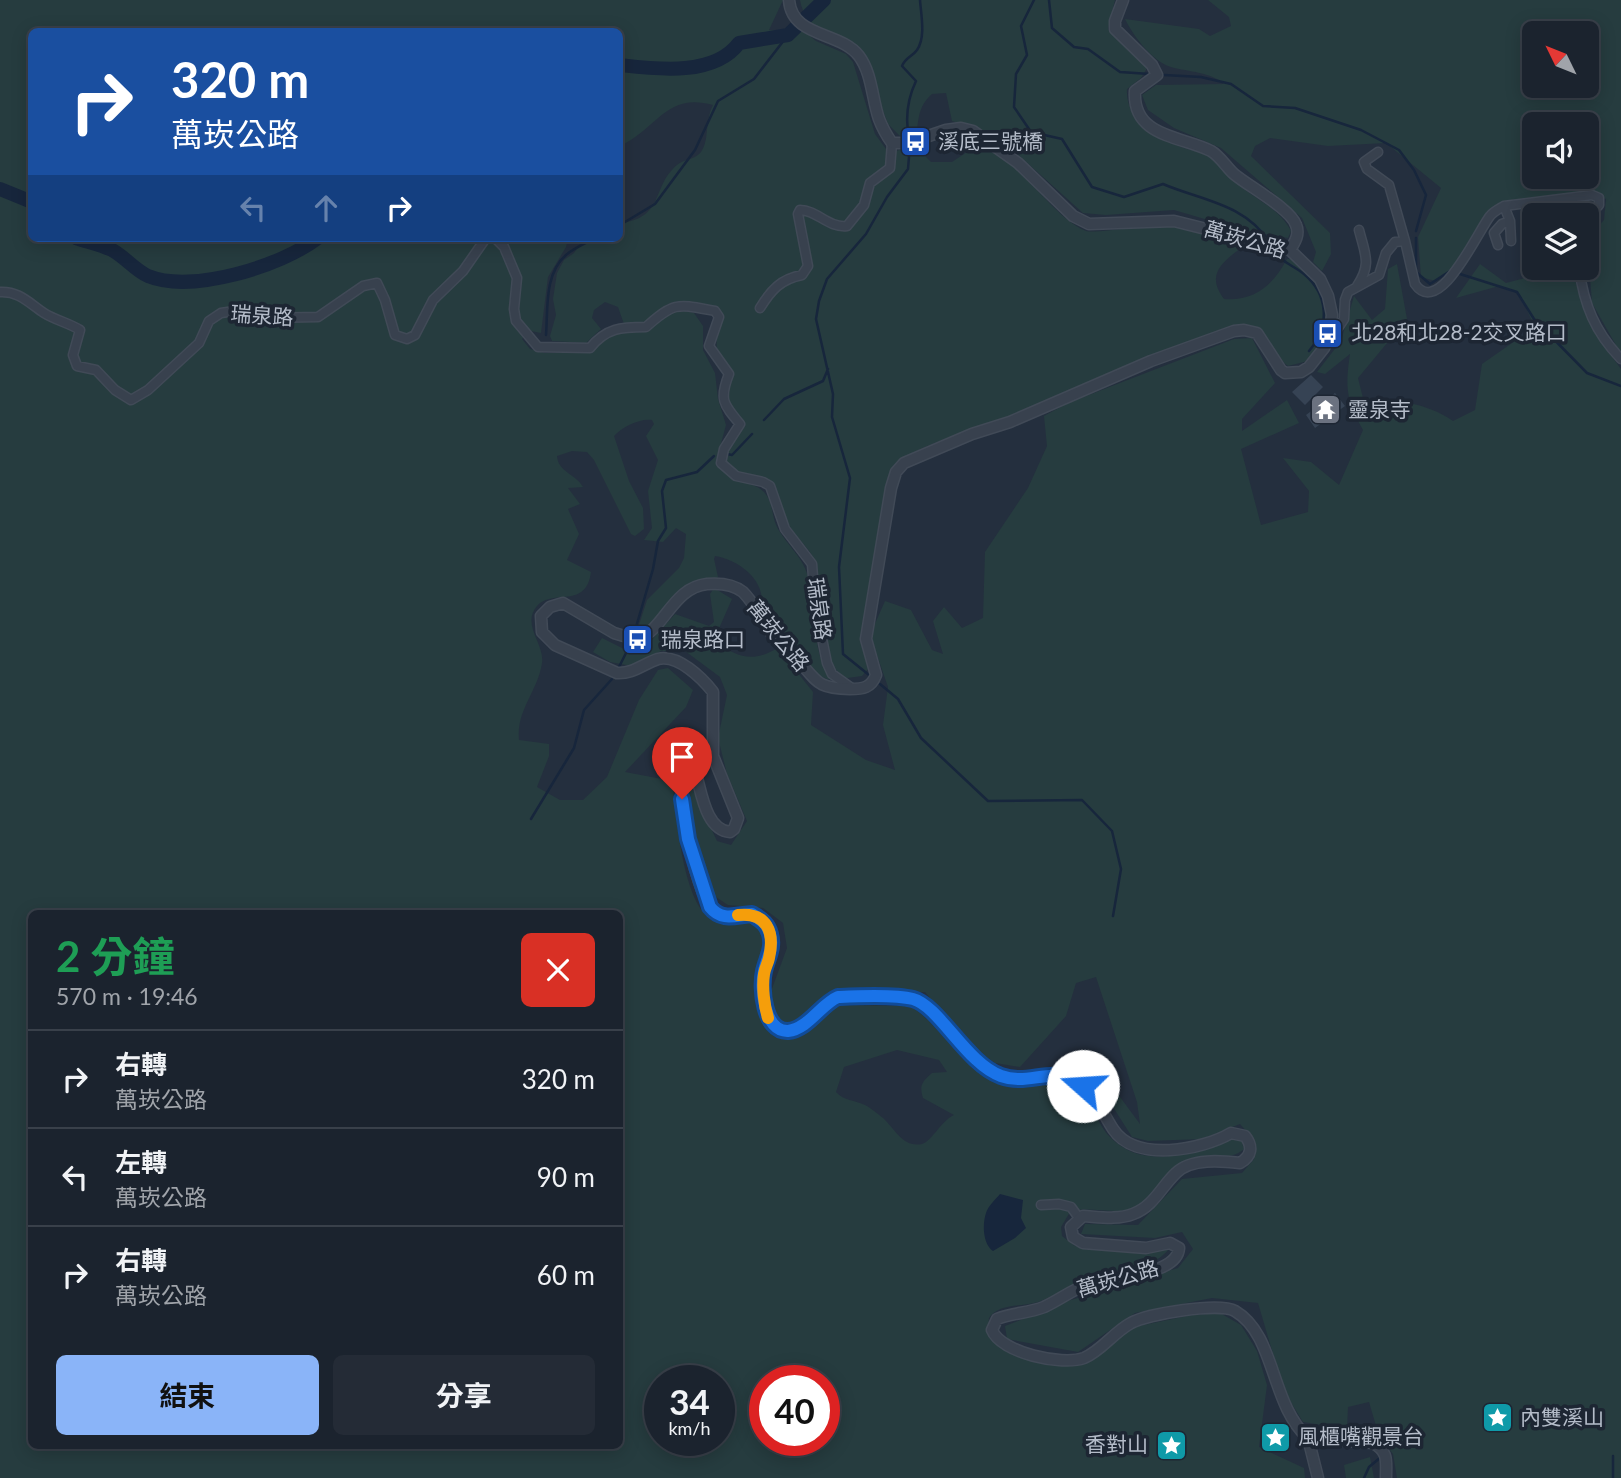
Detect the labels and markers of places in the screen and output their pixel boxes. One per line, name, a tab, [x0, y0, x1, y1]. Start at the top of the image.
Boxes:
bus stop icon: 溪底三號橋	[898, 125, 932, 159]
place label: 溪底三號橋	[938, 128, 1043, 153]
bus stop icon: 北28和北28-2交叉路口	[1311, 316, 1345, 350]
place label: 北28和北28-2交叉路口	[1351, 319, 1567, 344]
temple icon: 靈泉寺	[1308, 393, 1342, 427]
place label: 靈泉寺	[1348, 396, 1411, 421]
bus stop icon: 瑞泉路口	[621, 623, 655, 657]
place label: 瑞泉路口	[661, 626, 745, 651]
pin	[652, 727, 712, 799]
place icon: 內雙溪山	[1480, 1401, 1514, 1435]
place label: 內雙溪山	[1520, 1404, 1604, 1429]
place icon: 風櫃嘴觀景台	[1258, 1420, 1292, 1454]
place label: 風櫃嘴觀景台	[1298, 1423, 1424, 1448]
place icon: 香對山	[1154, 1428, 1188, 1462]
place label: 香對山	[1085, 1431, 1148, 1456]

